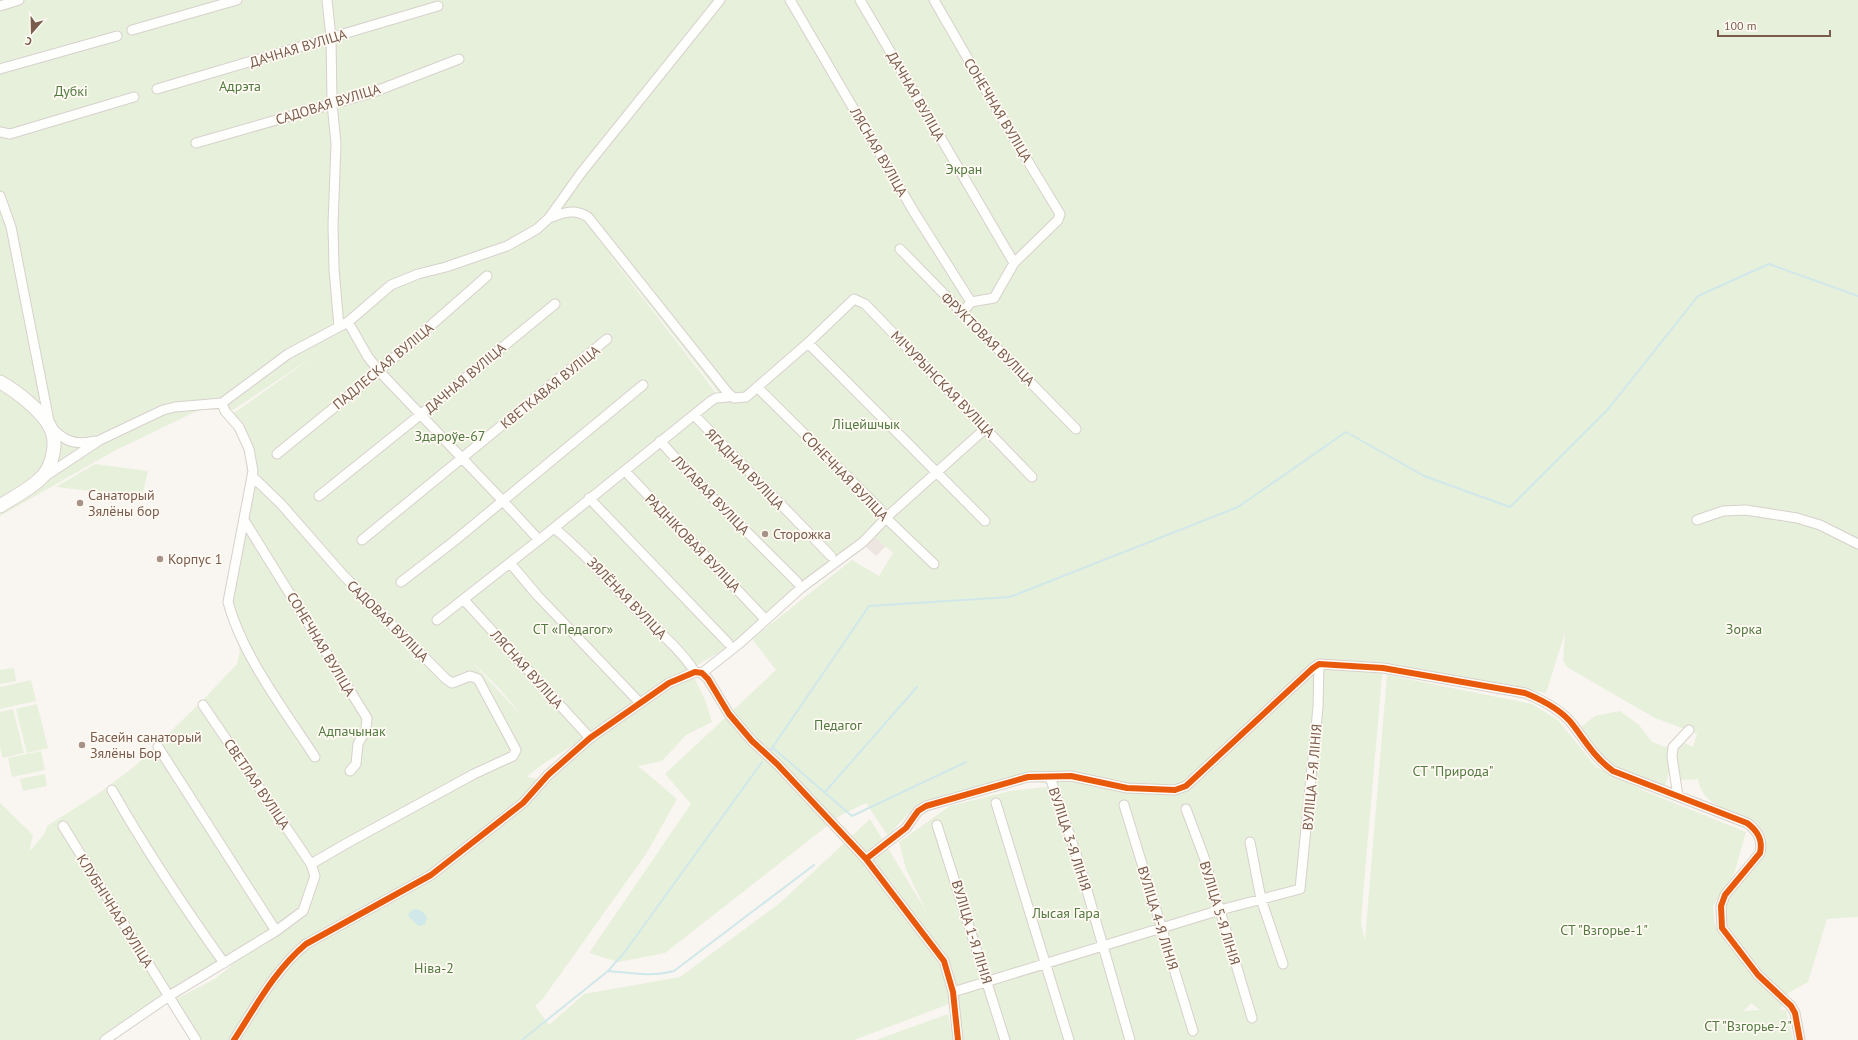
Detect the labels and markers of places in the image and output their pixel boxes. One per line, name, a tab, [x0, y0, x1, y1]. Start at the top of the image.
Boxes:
place label: Санаторый Зялёны бор	[88, 486, 160, 520]
marker: Санаторый Зялёны бор	[75, 498, 85, 508]
place label: Сторожка	[773, 525, 831, 543]
marker: Сторожка	[760, 529, 770, 539]
place label: Корпус 1	[168, 550, 222, 568]
marker: Корпус 1	[155, 554, 165, 564]
place label: Басейн санаторый Зялёны Бор	[90, 728, 202, 762]
marker: Басейн санаторый Зялёны Бор	[77, 740, 87, 750]

